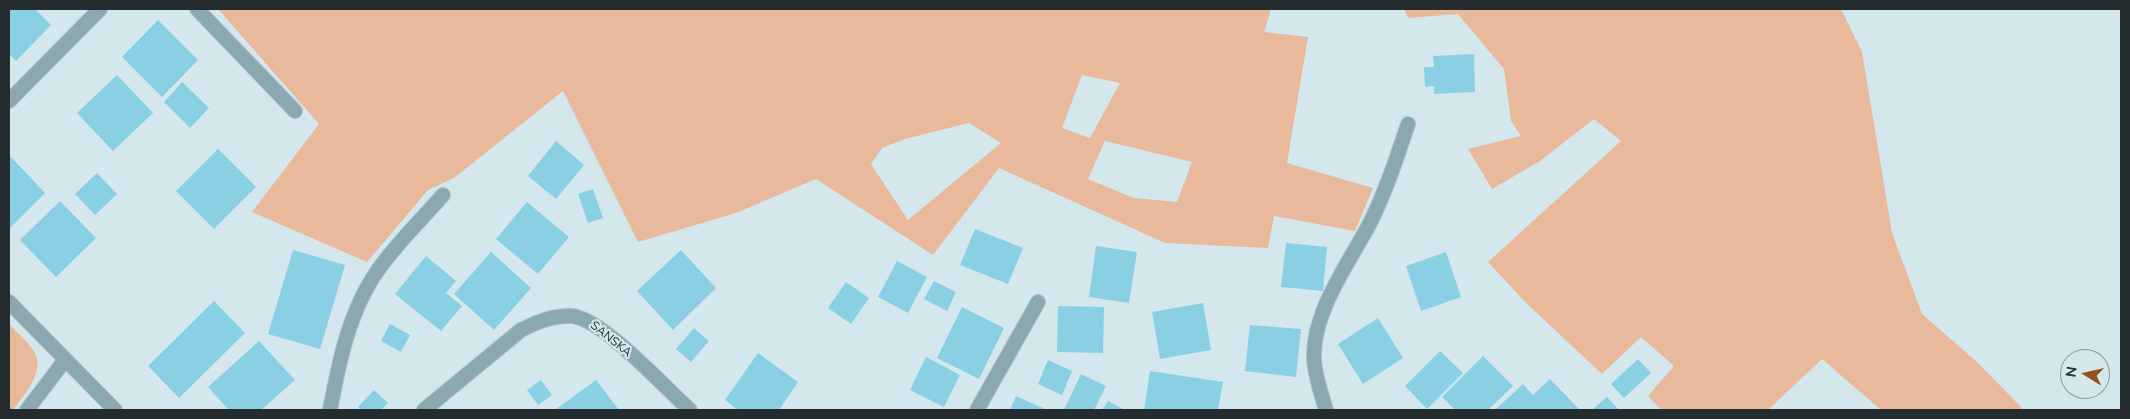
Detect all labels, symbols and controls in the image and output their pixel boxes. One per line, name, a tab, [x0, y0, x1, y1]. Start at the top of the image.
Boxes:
street label: SANSKA	[588, 318, 634, 360]
north arrow	[2060, 349, 2110, 399]
text: N	[2061, 365, 2081, 378]

